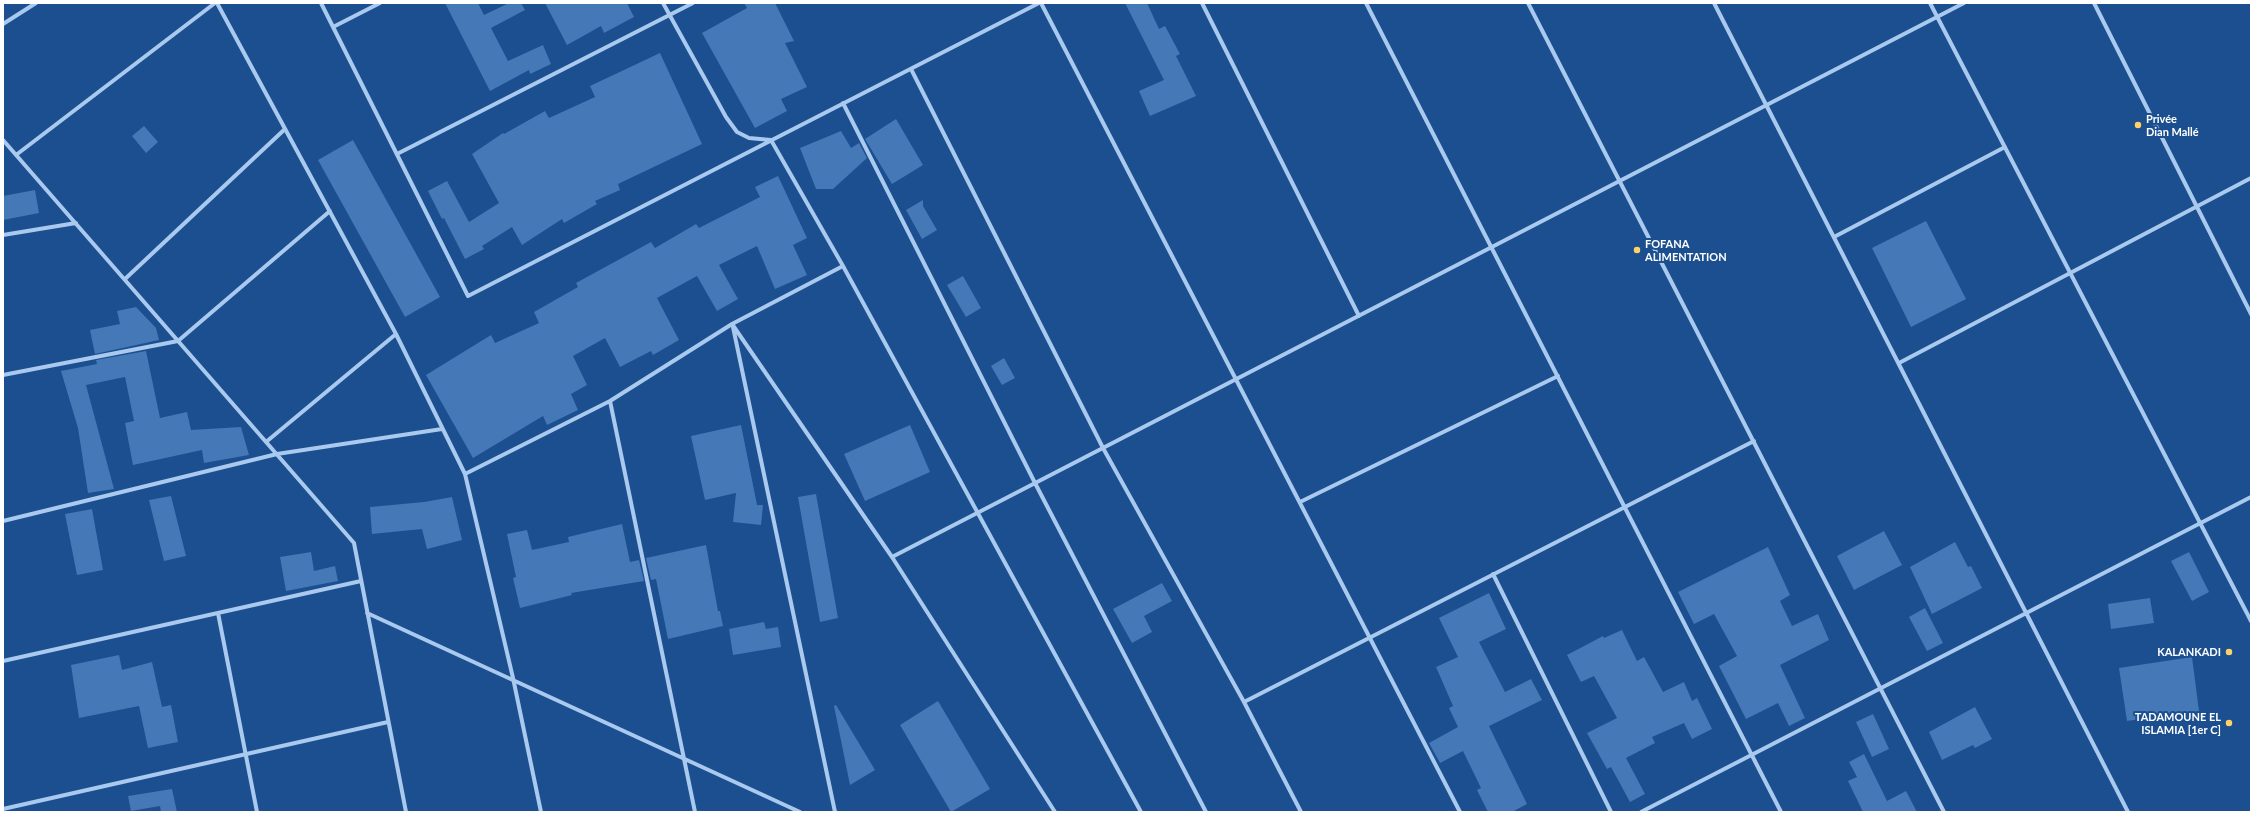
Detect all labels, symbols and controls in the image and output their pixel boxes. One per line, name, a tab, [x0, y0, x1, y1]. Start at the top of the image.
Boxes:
place label: Privée Dian Mallé	[2146, 112, 2199, 138]
marker: Privée Dian Mallé	[2133, 120, 2143, 130]
place label: FOFANA ALIMENTATION	[1645, 237, 1727, 263]
marker: FOFANA ALIMENTATION	[1632, 245, 1642, 255]
place label: KALANKADI	[2157, 645, 2221, 659]
marker: KALANKADI	[2224, 647, 2234, 657]
place label: TADAMOUNE EL ISLAMIA [1er C]	[2135, 710, 2221, 736]
marker: TADAMOUNE EL ISLAMIA [1er C]	[2224, 718, 2234, 728]

